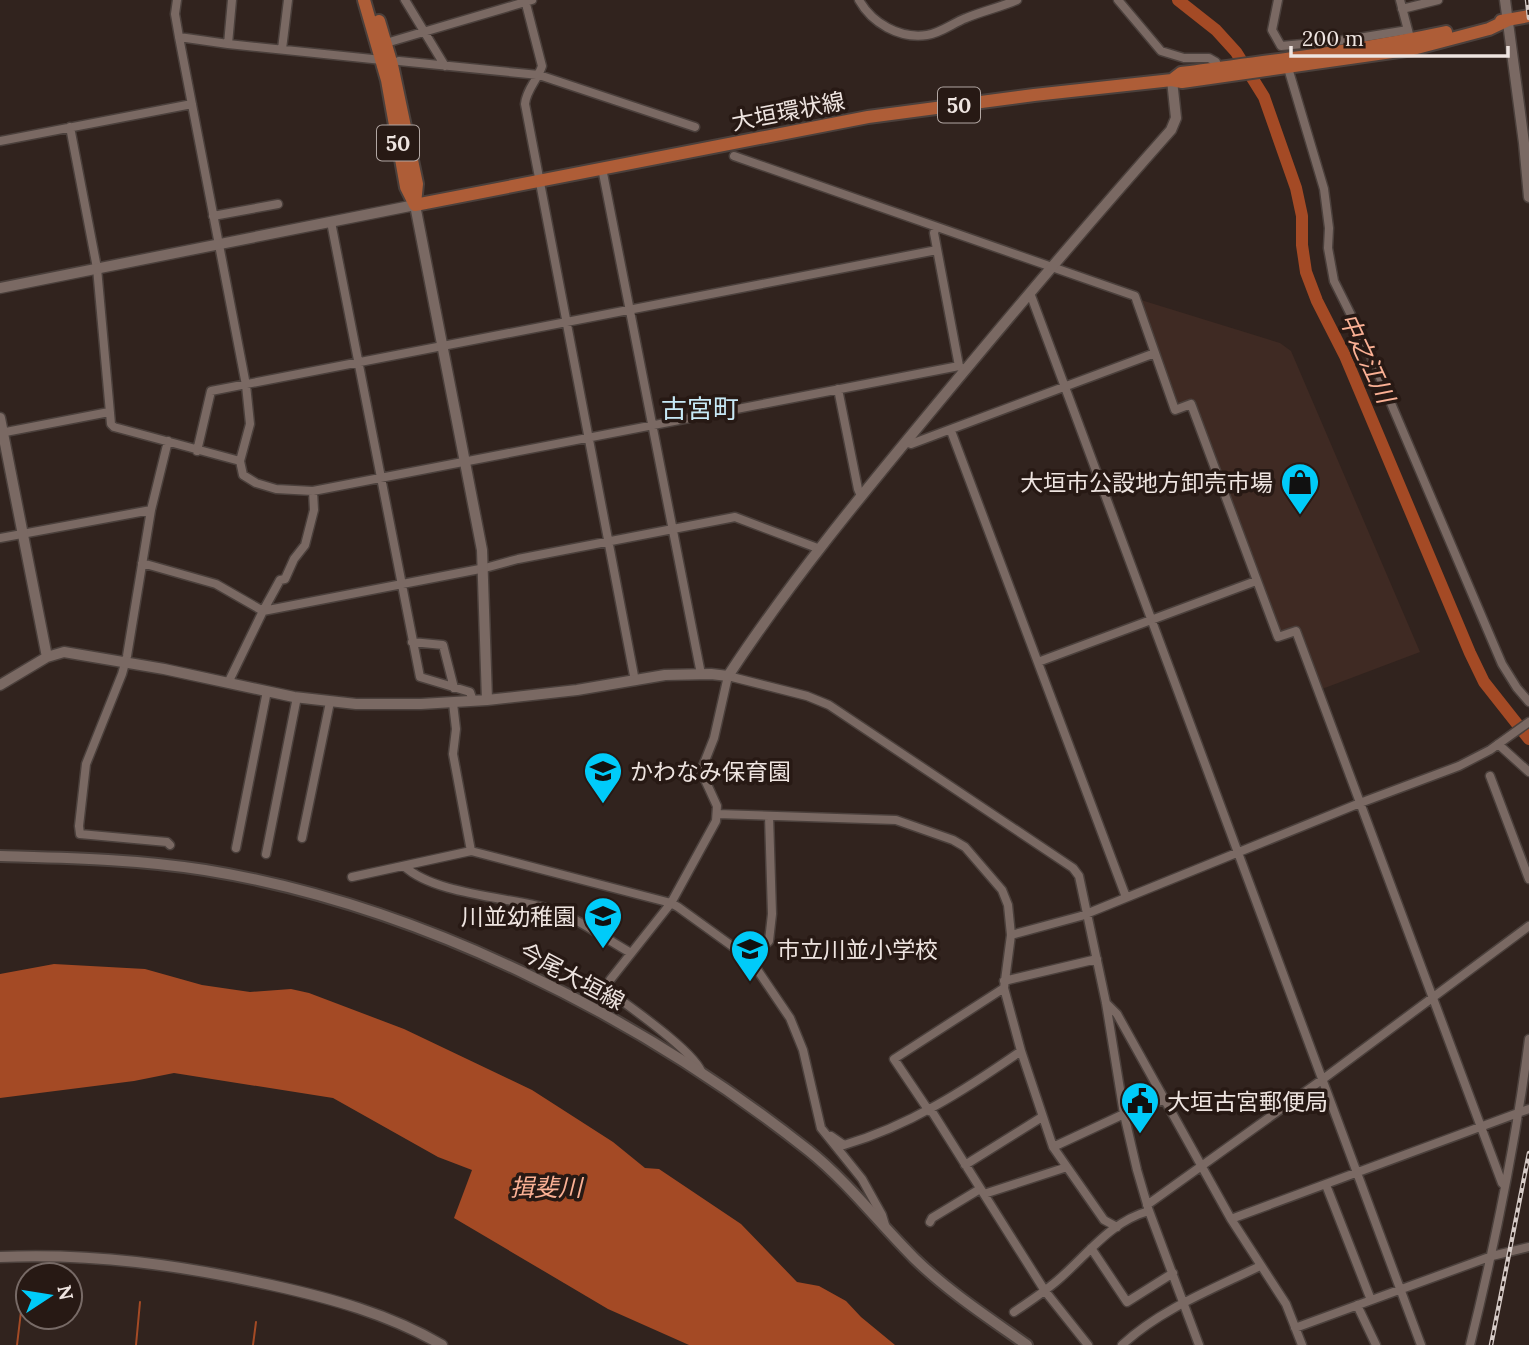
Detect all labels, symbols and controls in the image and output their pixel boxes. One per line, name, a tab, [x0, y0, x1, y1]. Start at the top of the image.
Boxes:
scale bar	[1291, 14, 1508, 58]
text: 200 m	[1302, 25, 1364, 52]
street label: 大垣環状線	[729, 86, 847, 136]
road number: 50	[938, 88, 980, 122]
road number: 50	[377, 125, 419, 160]
water label: 中之江川	[1333, 308, 1403, 411]
district label: 古宮町	[661, 392, 739, 425]
shop icon: 大垣市公設地方卸売市場	[1279, 461, 1321, 516]
place label: 大垣市公設地方卸売市場	[1020, 468, 1273, 497]
school or university icon: かわなみ保育園	[582, 750, 624, 805]
place label: かわなみ保育園	[630, 757, 791, 786]
school or university icon: 川並幼稚園	[582, 895, 624, 950]
place label: 川並幼稚園	[461, 902, 576, 931]
school or university icon: 市立川並小学校	[729, 928, 771, 983]
place label: 市立川並小学校	[777, 935, 938, 964]
street label: 今尾大垣線	[514, 936, 630, 1016]
public building icon: 大垣古宮郵便局	[1119, 1080, 1161, 1135]
place label: 大垣古宮郵便局	[1167, 1087, 1328, 1116]
water label: 揖斐川	[510, 1172, 585, 1203]
north arrow	[14, 1261, 84, 1331]
text: N	[52, 1283, 79, 1302]

